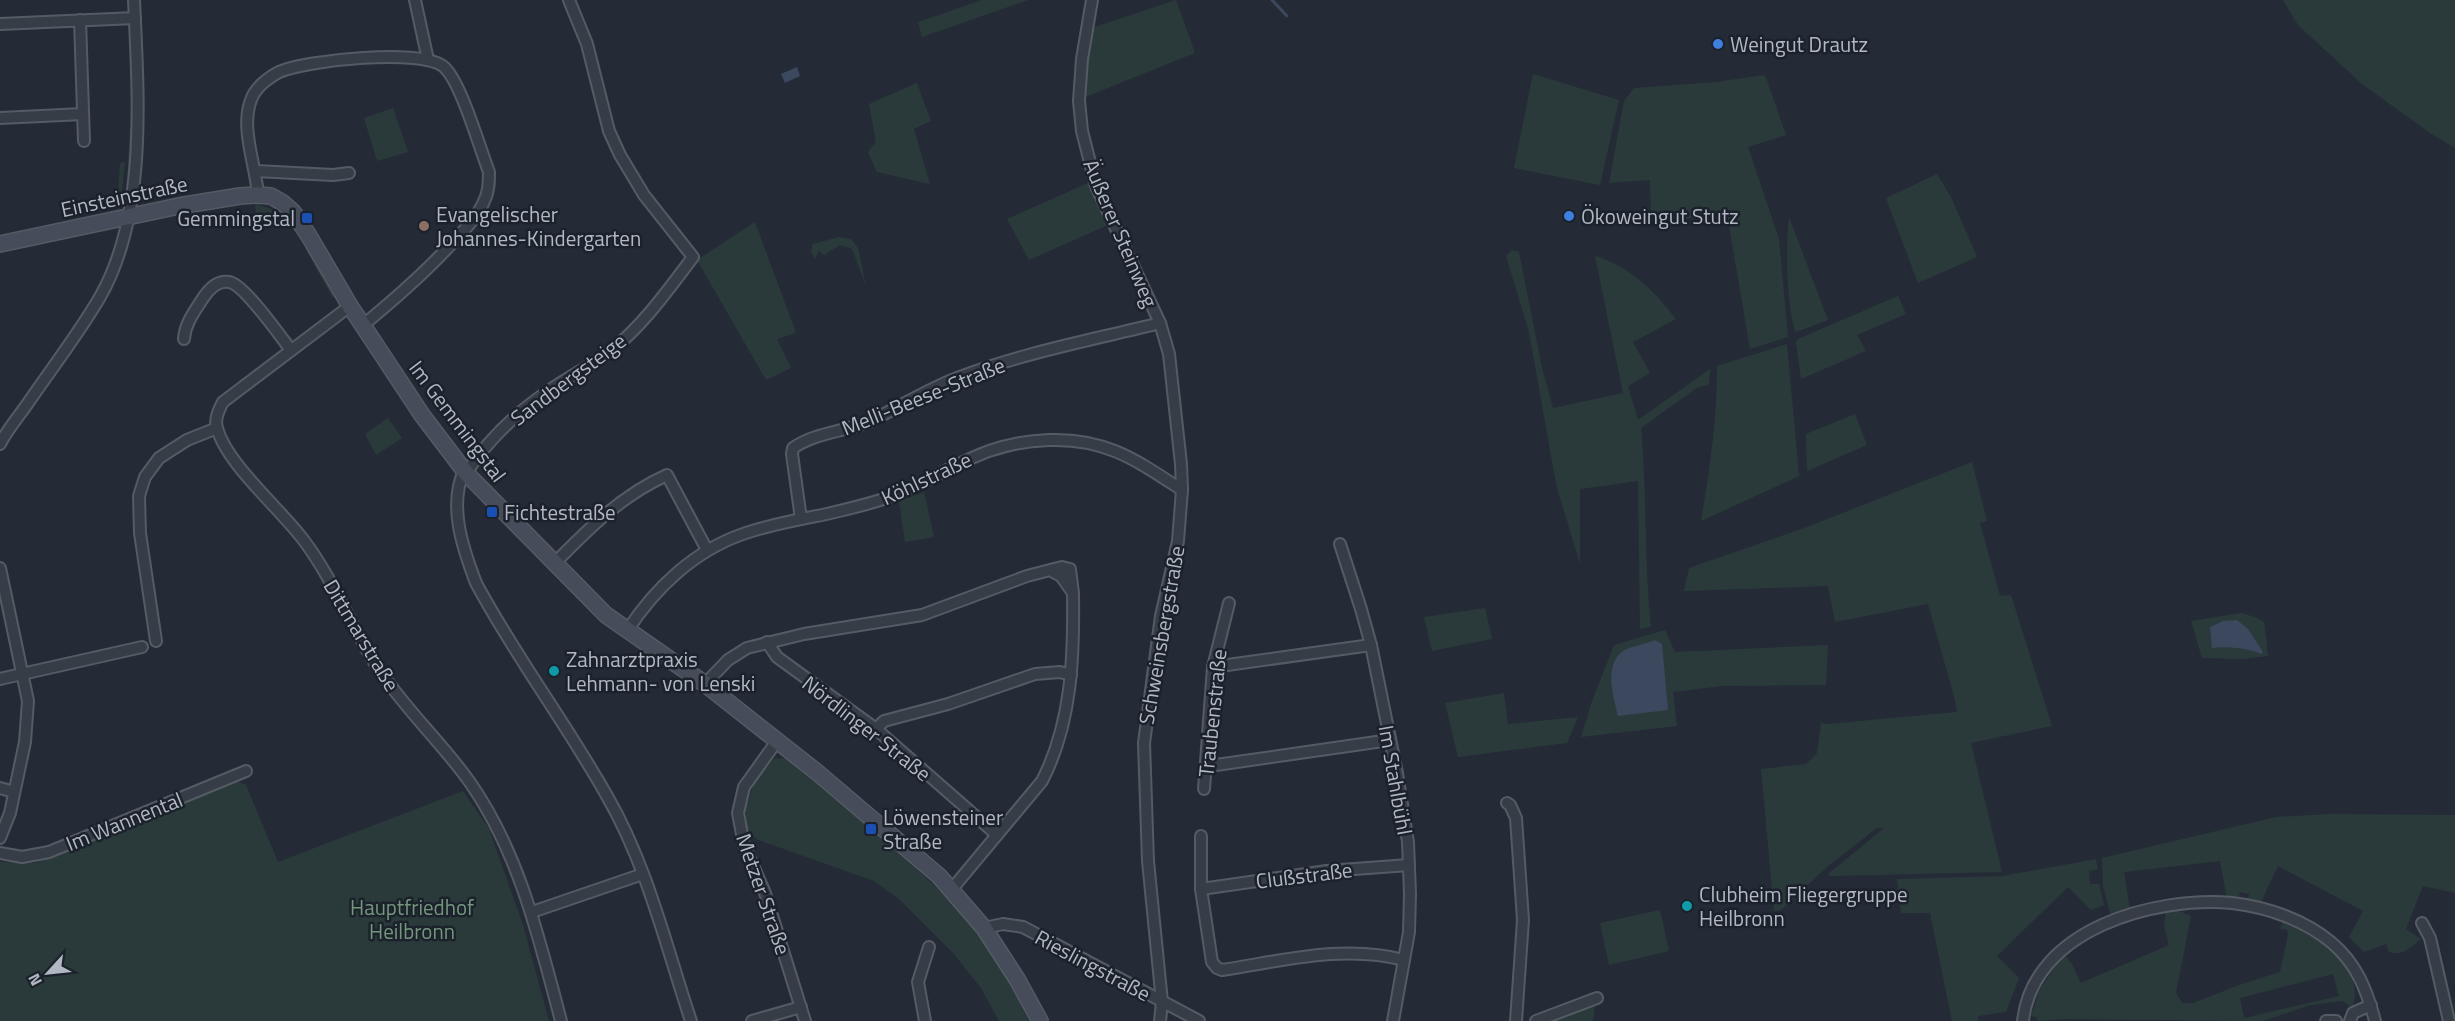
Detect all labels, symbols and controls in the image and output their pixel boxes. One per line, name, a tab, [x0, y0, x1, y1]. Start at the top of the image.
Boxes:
place label: Weingut Drautz	[1730, 28, 1868, 60]
marker: Weingut Drautz	[1711, 37, 1725, 51]
street label: Äußerer Steinweg	[1075, 154, 1167, 312]
street label: Einsteinstraße	[58, 167, 190, 225]
place label: Evangelischer Johannes-Kindergarten	[436, 198, 641, 254]
place label: Ökoweingut Stutz	[1581, 200, 1739, 232]
place label: Gemmingstal	[177, 202, 295, 234]
marker: Ökoweingut Stutz	[1562, 209, 1576, 223]
marker: Gemmingstal	[300, 211, 314, 225]
marker: Evangelischer Johannes-Kindergarten	[417, 219, 431, 233]
street label: Sandbergsteige	[503, 325, 633, 433]
street label: Melli-Beese-Straße	[836, 349, 1010, 443]
street label: Im Gemmingstal	[402, 353, 514, 489]
street label: Köhlstraße	[876, 443, 976, 513]
place label: Fichtestraße	[504, 496, 616, 528]
marker: Fichtestraße	[485, 505, 499, 519]
street label: Schweinsbergstraße	[1130, 543, 1192, 727]
street label: Dittmarstraße	[316, 573, 408, 697]
place label: Zahnarztpraxis Lehmann- von Lenski	[566, 643, 755, 699]
street label: Traubenstraße	[1189, 647, 1235, 779]
marker: Zahnarztpraxis Lehmann- von Lenski	[547, 664, 561, 678]
street label: Nördlinger Straße	[796, 667, 938, 789]
street label: Im Stahlbühl	[1371, 723, 1421, 837]
street label: Im Wannental	[61, 783, 187, 859]
place label: Löwensteiner Straße	[883, 801, 1003, 857]
marker: Löwensteiner Straße	[864, 822, 878, 836]
street label: Metzer Straße	[728, 829, 800, 959]
street label: Clußstraße	[1254, 853, 1354, 897]
place label: Clubheim Fliegergruppe Heilbronn	[1699, 878, 1908, 934]
park label: Hauptfriedhof Heilbronn	[350, 891, 474, 947]
marker: Clubheim Fliegergruppe Heilbronn	[1680, 899, 1694, 913]
street label: Rieslingstraße	[1029, 921, 1157, 1009]
north arrow	[18, 943, 78, 1003]
text: N	[21, 969, 48, 990]

